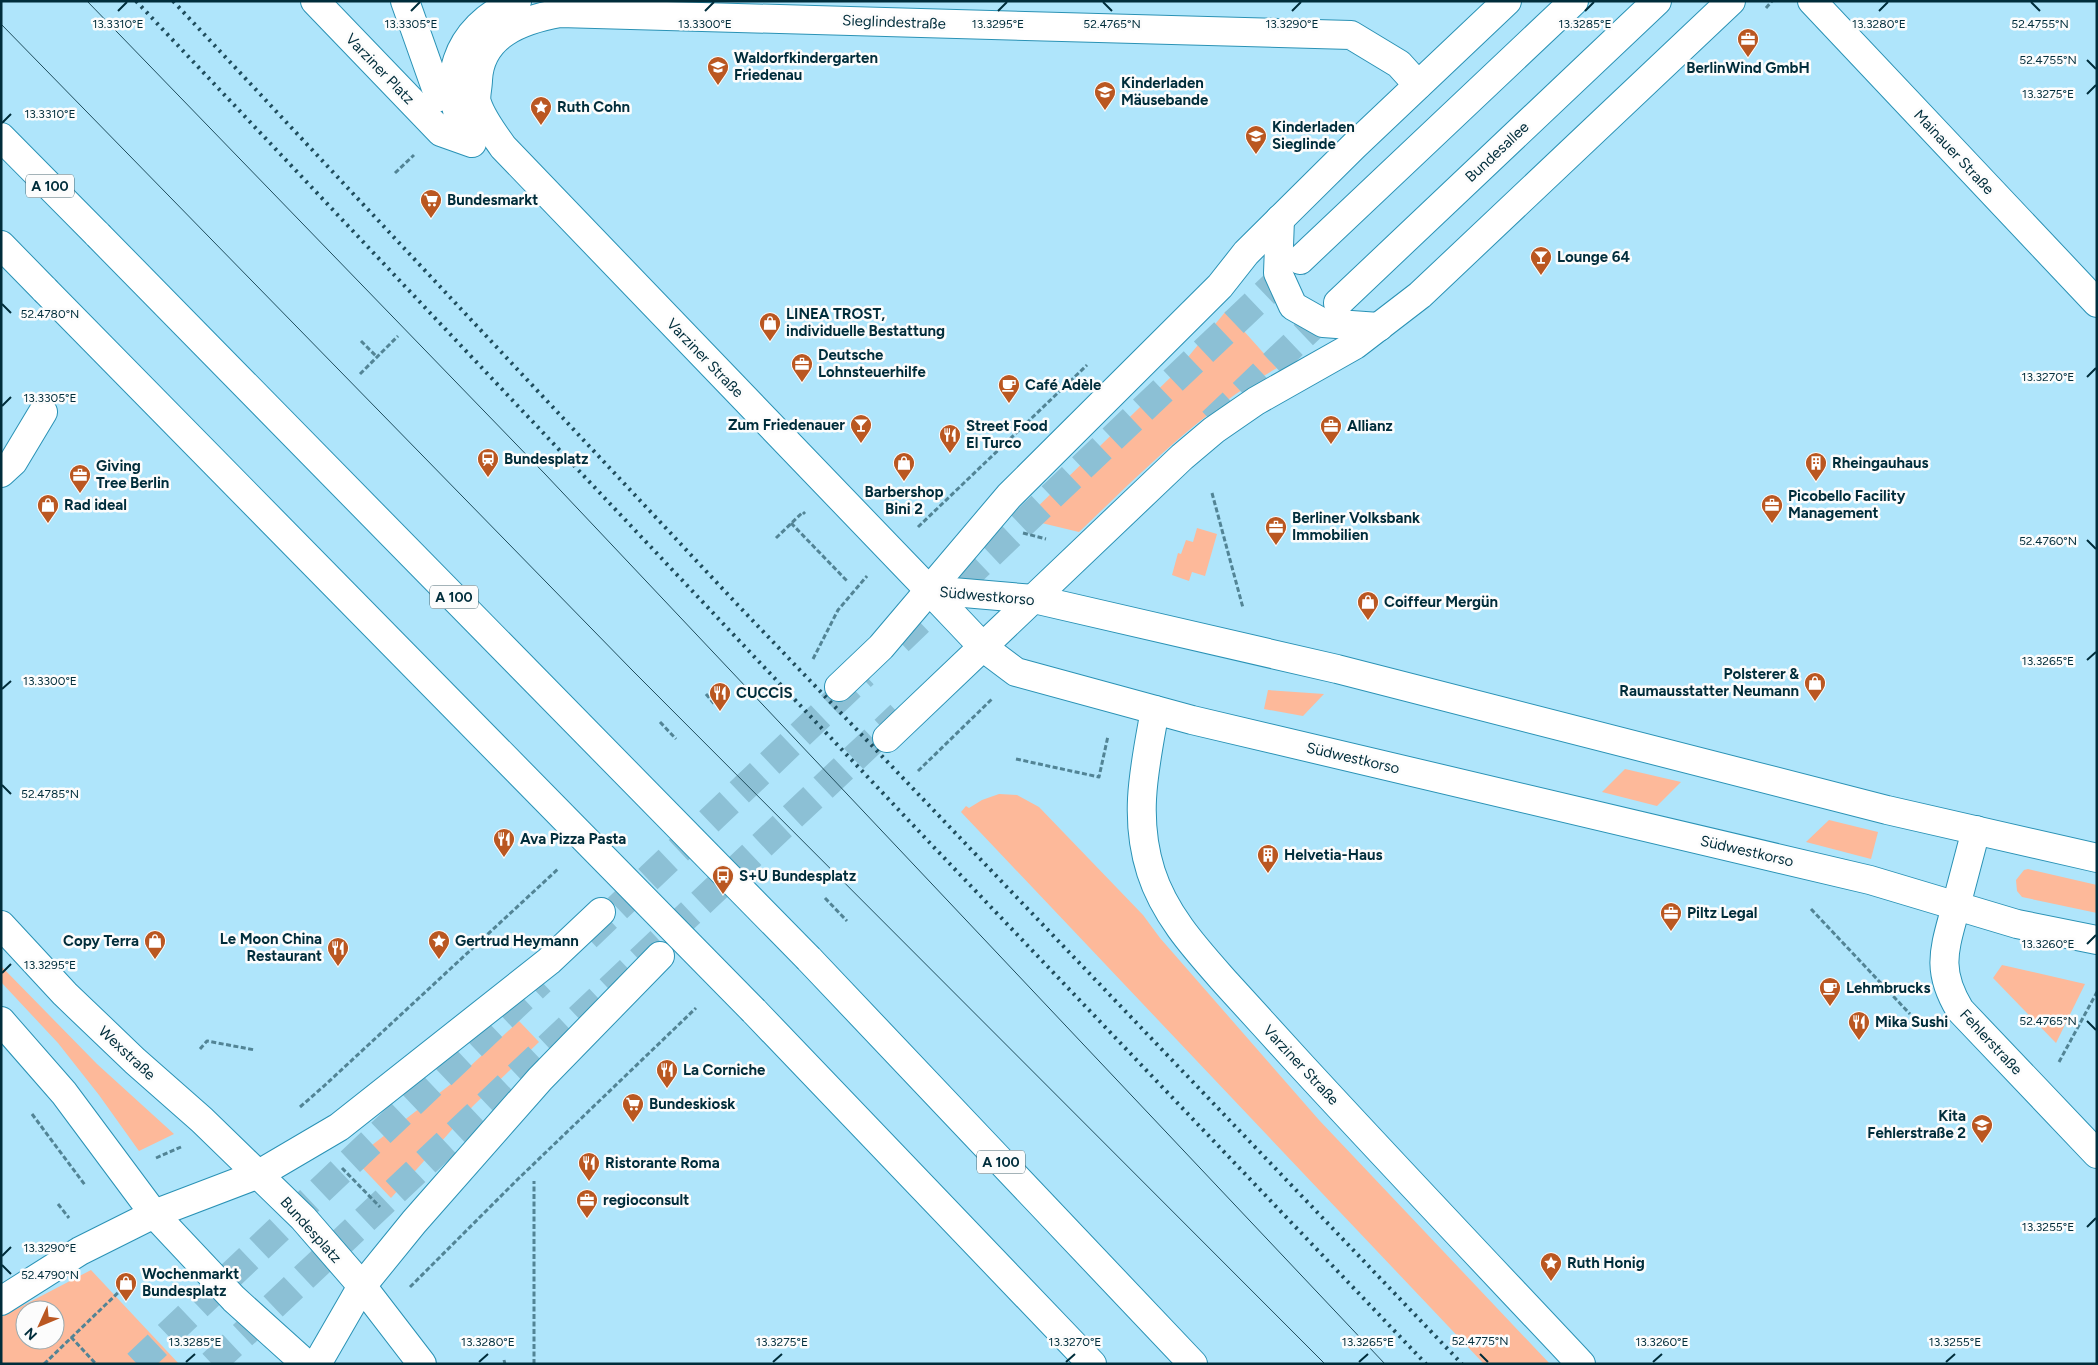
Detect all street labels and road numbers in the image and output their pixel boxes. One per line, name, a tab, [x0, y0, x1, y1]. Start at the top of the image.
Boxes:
street label: Sieglindestraße	[842, 11, 946, 33]
street label: Varziner Platz	[342, 30, 418, 108]
street label: Mainauer Straße	[1910, 106, 1998, 198]
street label: Bundesallee	[1461, 118, 1533, 186]
road number: A 100	[26, 175, 74, 198]
street label: Varziner Straße	[663, 315, 747, 401]
street label: Südwestkorso	[939, 583, 1036, 609]
road number: A 100	[430, 586, 478, 608]
street label: Südwestkorso	[1305, 739, 1402, 778]
street label: Südwestkorso	[1699, 832, 1796, 871]
street label: Fehlerstraße	[1956, 1005, 2026, 1079]
street label: Varziner Straße	[1259, 1021, 1343, 1109]
street label: Wexstraße	[95, 1022, 159, 1084]
road number: A 100	[977, 1150, 1025, 1174]
street label: Bundesplatz	[277, 1193, 345, 1267]

